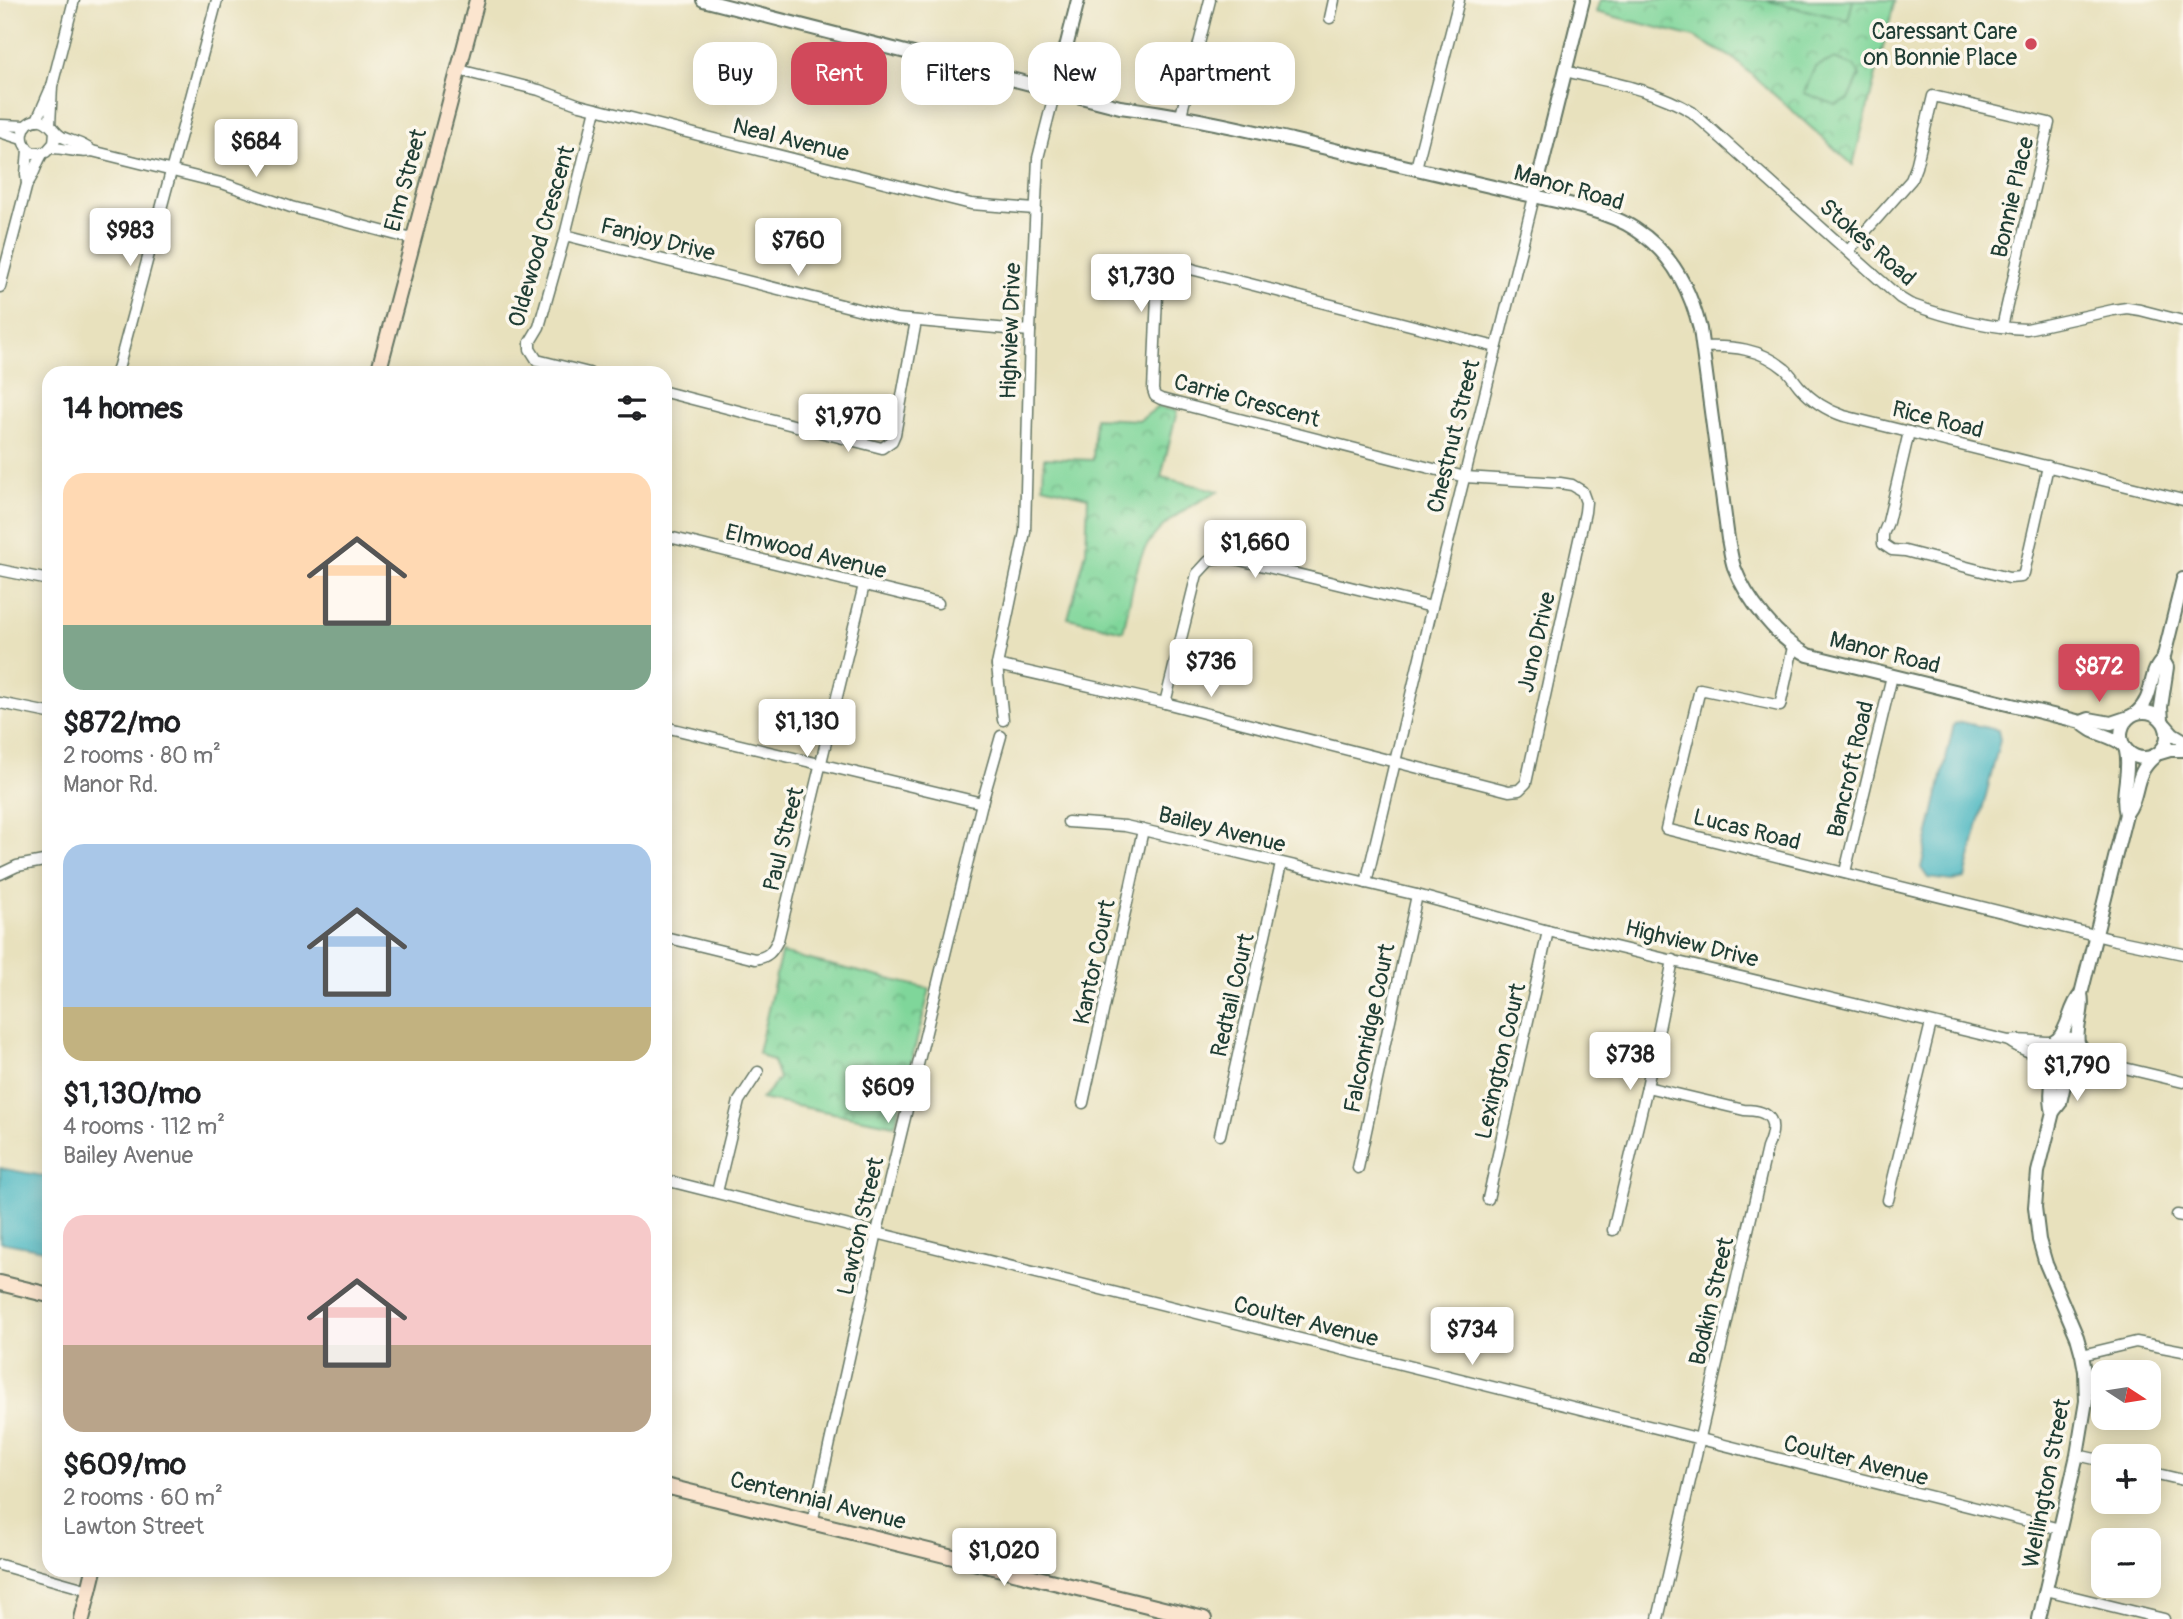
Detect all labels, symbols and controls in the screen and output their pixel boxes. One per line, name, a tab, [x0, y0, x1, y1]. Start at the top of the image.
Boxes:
place label: Caressant Care on Bonnie Place	[1863, 17, 2018, 72]
marker: Caressant Care on Bonnie Place	[2023, 36, 2039, 52]
chip: Buy	[693, 42, 777, 105]
chip: Rent	[791, 42, 887, 105]
chip: Filters	[901, 42, 1014, 105]
chip: New	[1028, 42, 1121, 105]
chip: Apartment	[1135, 42, 1295, 105]
street label: Neal Avenue	[730, 111, 853, 168]
pin: $684	[215, 120, 297, 179]
street label: Elm Street	[378, 125, 433, 235]
text: $684	[231, 127, 281, 156]
street label: Bonnie Place	[1984, 133, 2041, 261]
street label: Oldewood Crescent	[502, 141, 581, 330]
street label: Manor Road	[1510, 158, 1627, 217]
street label: Stokes Road	[1813, 192, 1922, 292]
pin: $983	[89, 208, 171, 268]
street label: Fanjoy Drive	[598, 211, 719, 268]
text: $983	[106, 216, 154, 245]
pin: $760	[757, 218, 839, 278]
text: $760	[771, 226, 825, 255]
pin: $1,730	[1084, 254, 1198, 314]
street label: Highview Drive	[994, 262, 1027, 400]
text: $1,730	[1107, 262, 1175, 291]
street label: Chestnut Street	[1420, 356, 1487, 516]
street label: Carrie Crescent	[1171, 367, 1324, 434]
icon: filters	[613, 389, 651, 427]
text: 14 homes	[63, 390, 183, 427]
pin: $1,970	[791, 394, 905, 454]
street label: Rice Road	[1889, 394, 1987, 445]
text: $1,970	[814, 402, 882, 431]
street label: Elmwood Avenue	[722, 517, 890, 586]
icon: home	[294, 518, 420, 644]
pin: $1,660	[1198, 520, 1312, 580]
text: $1,660	[1220, 528, 1290, 557]
street label: Juno Drive	[1511, 588, 1562, 695]
street label: Manor Road	[1826, 625, 1943, 680]
pin: $736	[1170, 640, 1252, 699]
pin: $872	[2058, 644, 2140, 704]
text: $736	[1186, 647, 1236, 676]
text: $872	[2074, 652, 2124, 681]
street label: Bancroft Road	[1821, 698, 1880, 840]
pin: $1,130	[750, 700, 864, 759]
text: $872/mo	[63, 704, 181, 741]
text: $1,130	[775, 707, 839, 736]
text: 2 rooms · 80 m²	[63, 741, 221, 770]
text: Manor Rd.	[63, 770, 158, 799]
street label: Paul Street	[757, 783, 811, 894]
street label: Bailey Avenue	[1155, 800, 1289, 859]
street label: Lucas Road	[1690, 802, 1804, 857]
icon: home	[294, 889, 420, 1015]
street label: Kantor Court	[1067, 896, 1122, 1027]
street label: Highview Drive	[1622, 913, 1762, 974]
street label: Redtail Court	[1204, 930, 1261, 1060]
street label: Falconridge Court	[1337, 940, 1402, 1115]
street label: Lexington Court	[1468, 980, 1533, 1142]
pin: $738	[1589, 1032, 1671, 1092]
text: $738	[1605, 1040, 1655, 1069]
pin: $1,790	[2020, 1044, 2134, 1103]
text: $1,790	[2043, 1051, 2111, 1080]
pin: $609	[847, 1066, 929, 1125]
text: $609	[861, 1073, 915, 1102]
text: $1,130/mo	[63, 1075, 201, 1112]
text: 4 rooms · 112 m²	[63, 1112, 225, 1141]
text: Bailey Avenue	[63, 1141, 193, 1170]
street label: Lawton Street	[831, 1153, 891, 1298]
street label: Bodkin Street	[1683, 1234, 1740, 1368]
icon: home	[294, 1260, 420, 1386]
street label: Coulter Avenue	[1231, 1290, 1382, 1354]
pin: $734	[1431, 1308, 1513, 1367]
text: $734	[1447, 1315, 1497, 1344]
north arrow	[2091, 1360, 2161, 1430]
map controls	[2091, 1360, 2161, 1598]
street label: Wellington Street	[2016, 1395, 2077, 1570]
street label: Coulter Avenue	[1781, 1429, 1932, 1493]
button: +	[2091, 1444, 2161, 1514]
text: $609/mo	[63, 1446, 186, 1483]
street label: Centennial Avenue	[727, 1465, 909, 1536]
text: 2 rooms · 60 m²	[63, 1483, 223, 1512]
text: Lawton Street	[63, 1512, 204, 1541]
pin: $1,020	[947, 1528, 1061, 1588]
button: −	[2091, 1528, 2161, 1598]
text: $1,020	[968, 1536, 1040, 1565]

